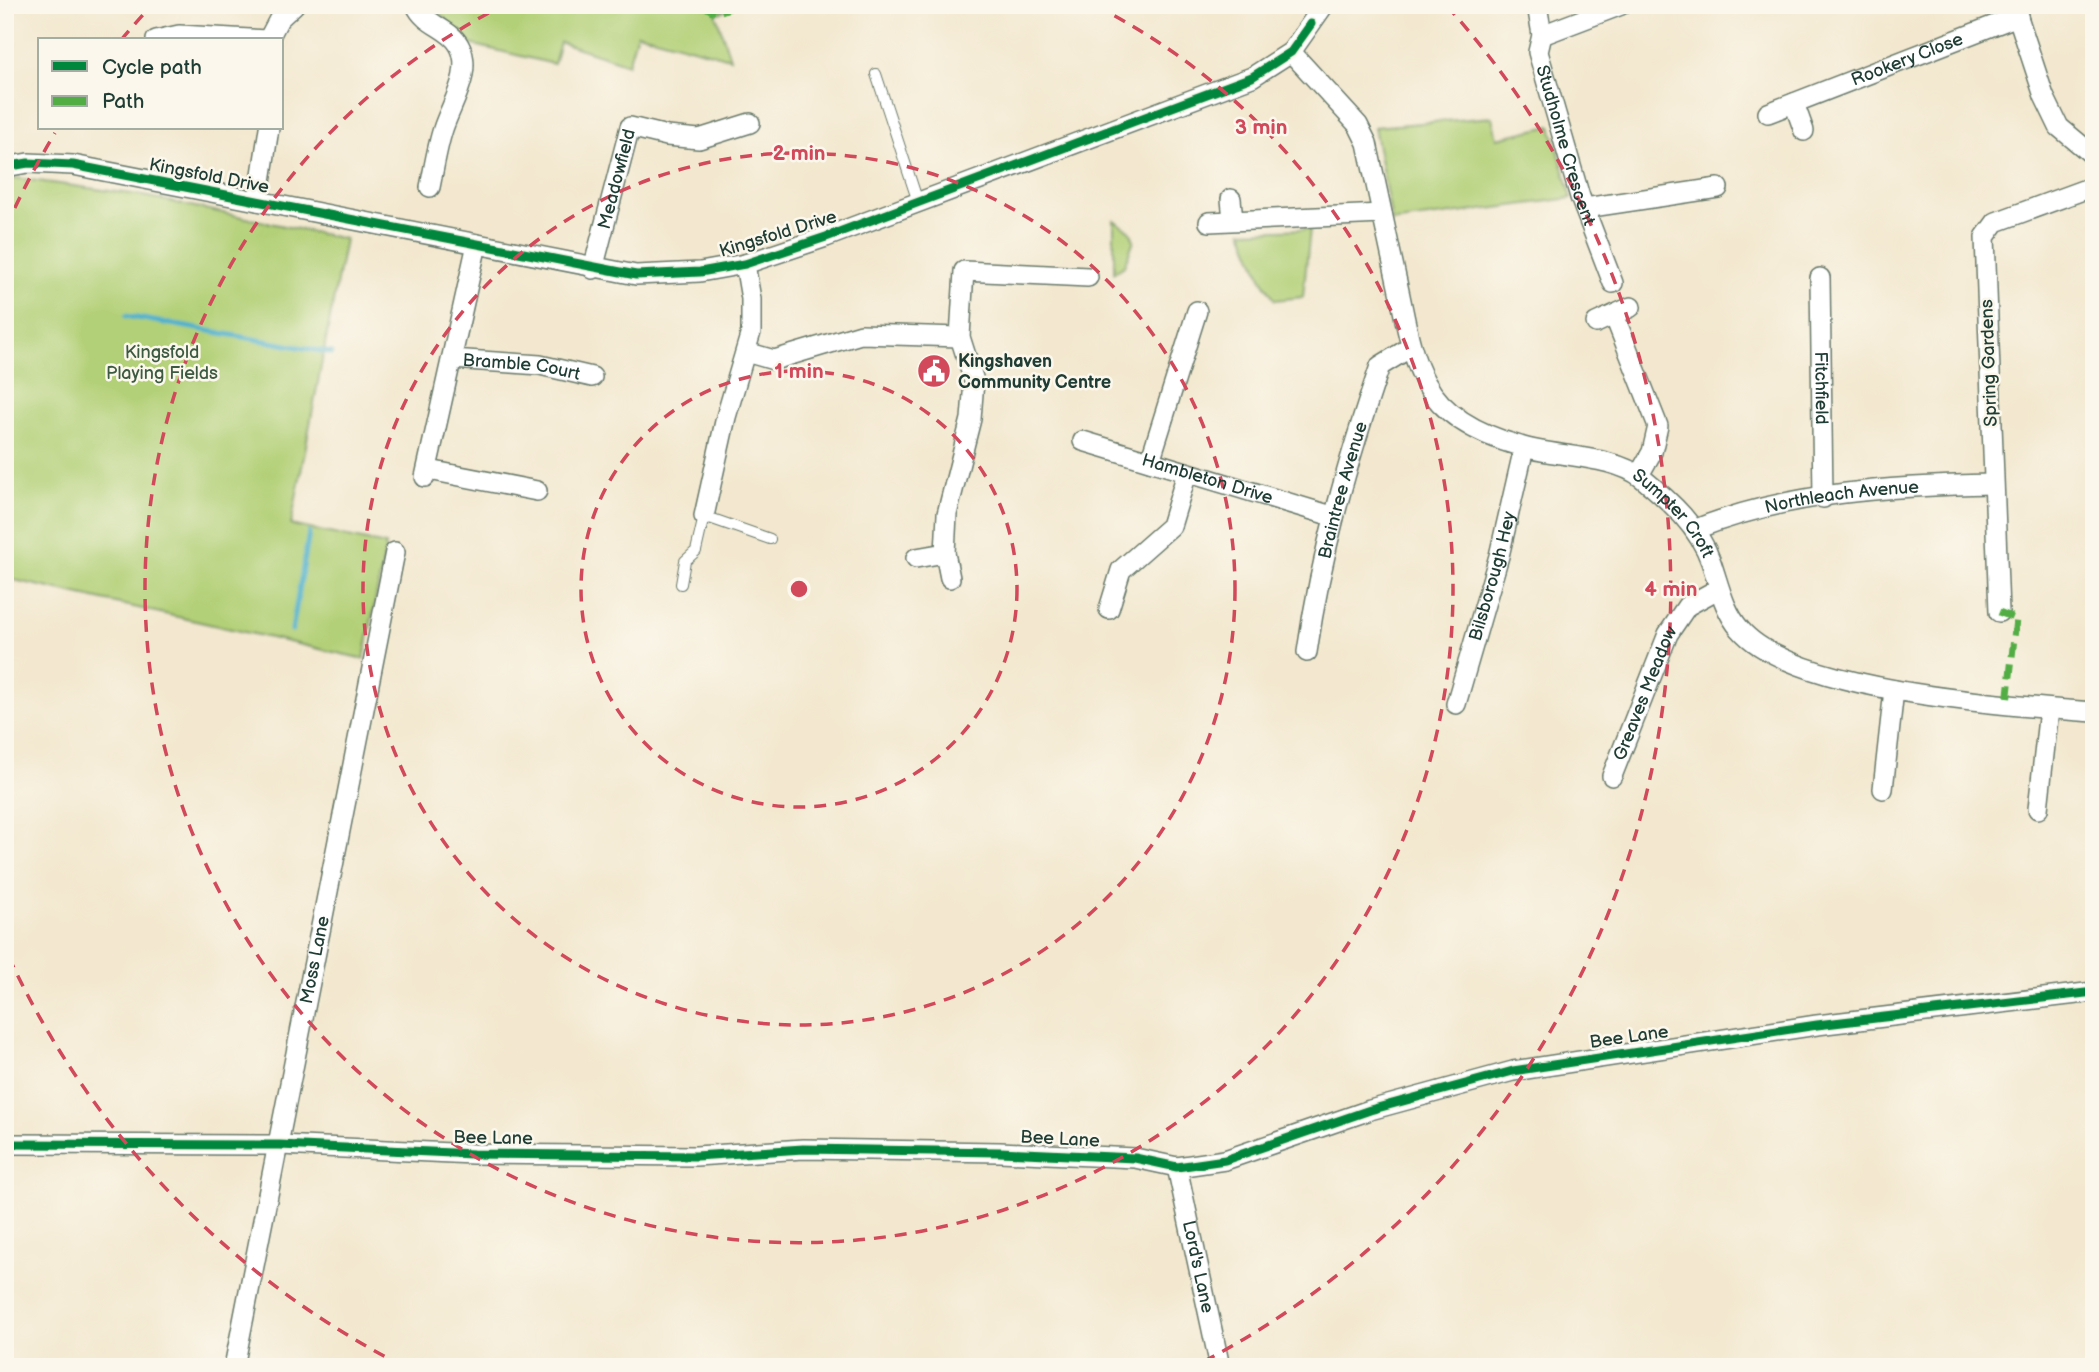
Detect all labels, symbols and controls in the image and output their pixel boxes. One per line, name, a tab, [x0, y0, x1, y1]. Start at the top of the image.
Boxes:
street label: Rookery Close	[1848, 28, 1966, 90]
legend	[38, 38, 284, 130]
text: Cycle path	[102, 55, 202, 80]
street label: Studholme Crescent	[1532, 63, 1600, 228]
text: Path	[102, 89, 144, 114]
text: 3 min	[1235, 115, 1287, 140]
street label: Meadowfield	[593, 127, 640, 231]
text: 2 min	[772, 141, 826, 166]
street label: Kingsfold Drive	[147, 154, 271, 198]
street label: Kingsfold Drive	[717, 206, 840, 262]
street label: Spring Gardens	[1976, 299, 2002, 427]
park label: Kingsfold Playing Fields	[106, 342, 218, 384]
street label: Bramble Court	[462, 349, 583, 385]
place label: Kingshaven Community Centre	[958, 351, 1111, 393]
street label: Fitchfield	[1811, 351, 1832, 425]
public building icon: Kingshaven Community Centre	[915, 352, 953, 390]
text: 1 min	[774, 359, 824, 384]
street label: Braintree Avenue	[1314, 419, 1372, 561]
street label: Hambleton Drive	[1139, 449, 1276, 508]
street label: Sumpter Croft	[1629, 464, 1719, 561]
street label: Northleach Avenue	[1762, 476, 1920, 518]
street label: Bilsborough Hey	[1464, 509, 1520, 643]
centre of rings	[787, 577, 811, 601]
text: 4 min	[1645, 577, 1697, 602]
street label: Greaves Meadow	[1609, 622, 1681, 763]
street label: Moss Lane	[295, 914, 333, 1006]
street label: Bee Lane	[1588, 1021, 1670, 1053]
street label: Bee Lane	[1020, 1126, 1100, 1152]
street label: Bee Lane	[453, 1127, 533, 1149]
street label: Lord's Lane	[1178, 1219, 1219, 1315]

